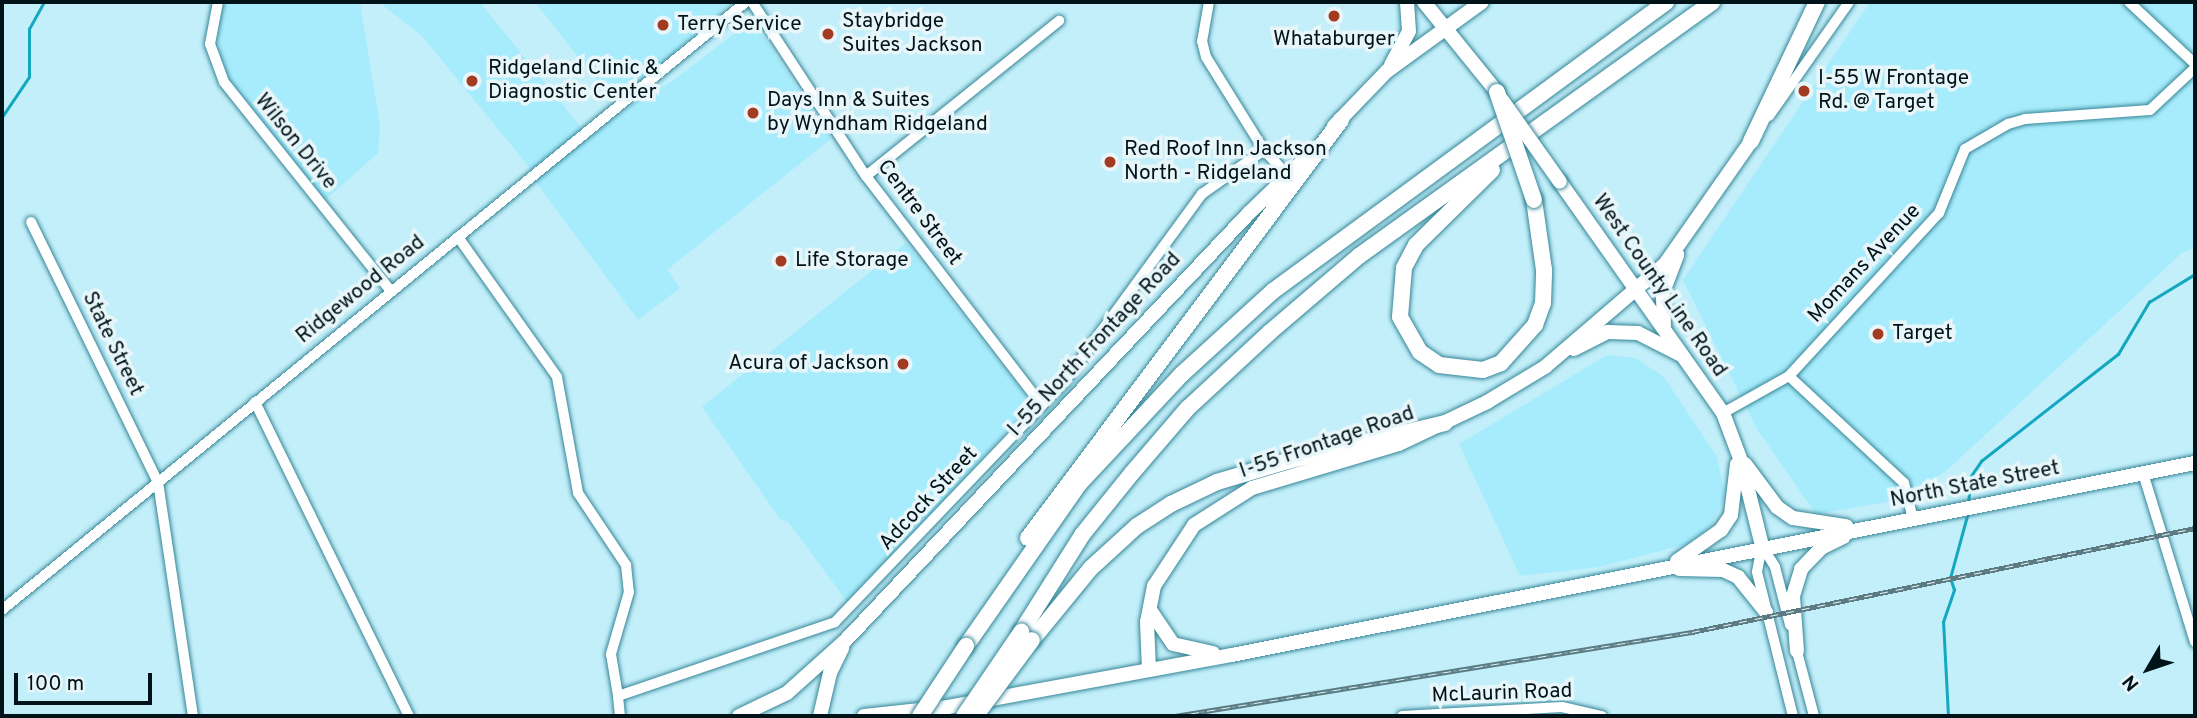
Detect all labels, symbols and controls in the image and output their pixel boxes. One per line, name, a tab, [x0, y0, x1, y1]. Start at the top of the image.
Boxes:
marker: Whataburger	[1326, 8, 1342, 24]
place label: Staybridge Suites Jackson	[842, 9, 982, 59]
place label: Terry Service	[677, 12, 801, 38]
marker: Terry Service	[655, 17, 671, 33]
marker: Staybridge Suites Jackson	[820, 26, 836, 42]
place label: Whataburger	[1273, 27, 1395, 53]
place label: Ridgeland Clinic & Diagnostic Center	[488, 56, 659, 106]
place label: I-55 W Frontage Rd. @ Target	[1818, 66, 1970, 116]
marker: Ridgeland Clinic & Diagnostic Center	[462, 71, 482, 91]
marker: I-55 W Frontage Rd. @ Target	[1796, 83, 1812, 99]
place label: Days Inn & Suites by Wyndham Ridgeland	[767, 88, 988, 138]
street label: Wilson Drive	[249, 89, 341, 195]
marker: Days Inn & Suites by Wyndham Ridgeland	[745, 105, 761, 121]
place label: Red Roof Inn Jackson North - Ridgeland	[1124, 137, 1327, 187]
marker: Red Roof Inn Jackson North - Ridgeland	[1102, 154, 1118, 170]
street label: Centre Street	[871, 155, 967, 271]
street label: West County Line Road	[1586, 190, 1732, 382]
street label: Momans Avenue	[1803, 199, 1927, 329]
street label: Ridgewood Road	[292, 230, 430, 350]
place label: Life Storage	[795, 248, 909, 274]
street label: I-55 North Frontage Road	[1003, 248, 1187, 442]
marker: Life Storage	[773, 253, 789, 269]
street label: State Street	[76, 288, 148, 400]
place label: Target	[1892, 321, 1953, 347]
marker: Target	[1870, 326, 1886, 342]
place label: Acura of Jackson	[728, 351, 889, 377]
marker: Acura of Jackson	[895, 356, 911, 372]
street label: I-55 Frontage Road	[1236, 401, 1418, 485]
street label: Adcock Street	[874, 442, 984, 556]
street label: North State Street	[1888, 456, 2062, 514]
north arrow	[2113, 634, 2183, 704]
scale bar	[18, 658, 156, 702]
text: N	[2118, 669, 2145, 695]
text: 100 m	[27, 671, 84, 698]
street label: McLaurin Road	[1431, 679, 1573, 709]

